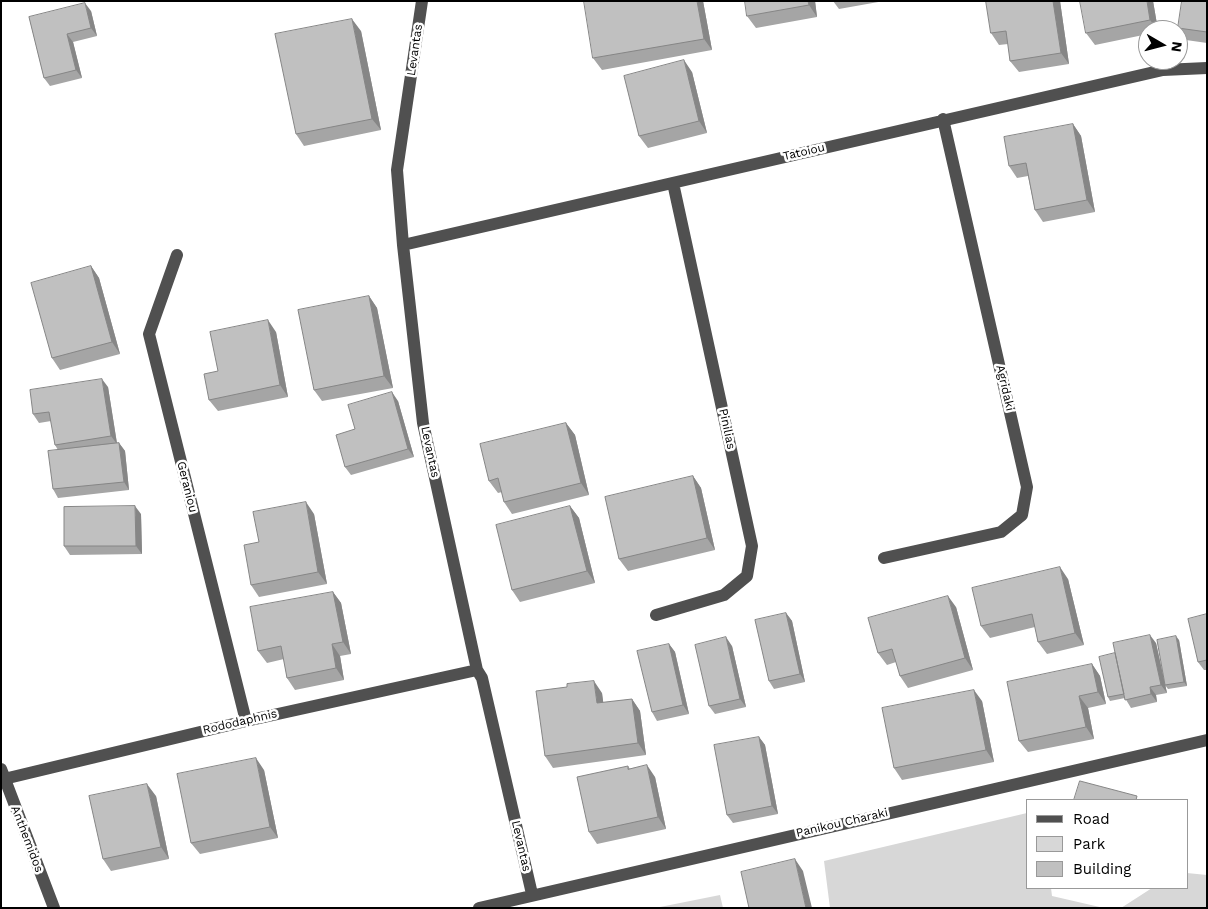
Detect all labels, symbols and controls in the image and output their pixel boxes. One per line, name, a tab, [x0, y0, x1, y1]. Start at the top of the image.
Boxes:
north arrow	[1138, 20, 1188, 70]
street label: Levantas	[404, 23, 426, 77]
text: N	[1168, 41, 1186, 53]
street label: Tatoiou	[782, 140, 826, 164]
street label: Agridaki	[993, 364, 1017, 412]
street label: Pinilias	[716, 407, 738, 451]
street label: Levantas	[418, 425, 442, 479]
street label: Geraniou	[174, 460, 200, 514]
street label: Rododaphnis	[201, 706, 279, 738]
legend	[1026, 799, 1188, 889]
street label: Anthemidos	[8, 804, 46, 874]
street label: Panikou Charaki	[795, 805, 889, 841]
text: Road	[1073, 810, 1110, 828]
street label: Levantas	[508, 819, 534, 873]
text: Park	[1073, 835, 1105, 853]
text: Building	[1073, 860, 1131, 878]

